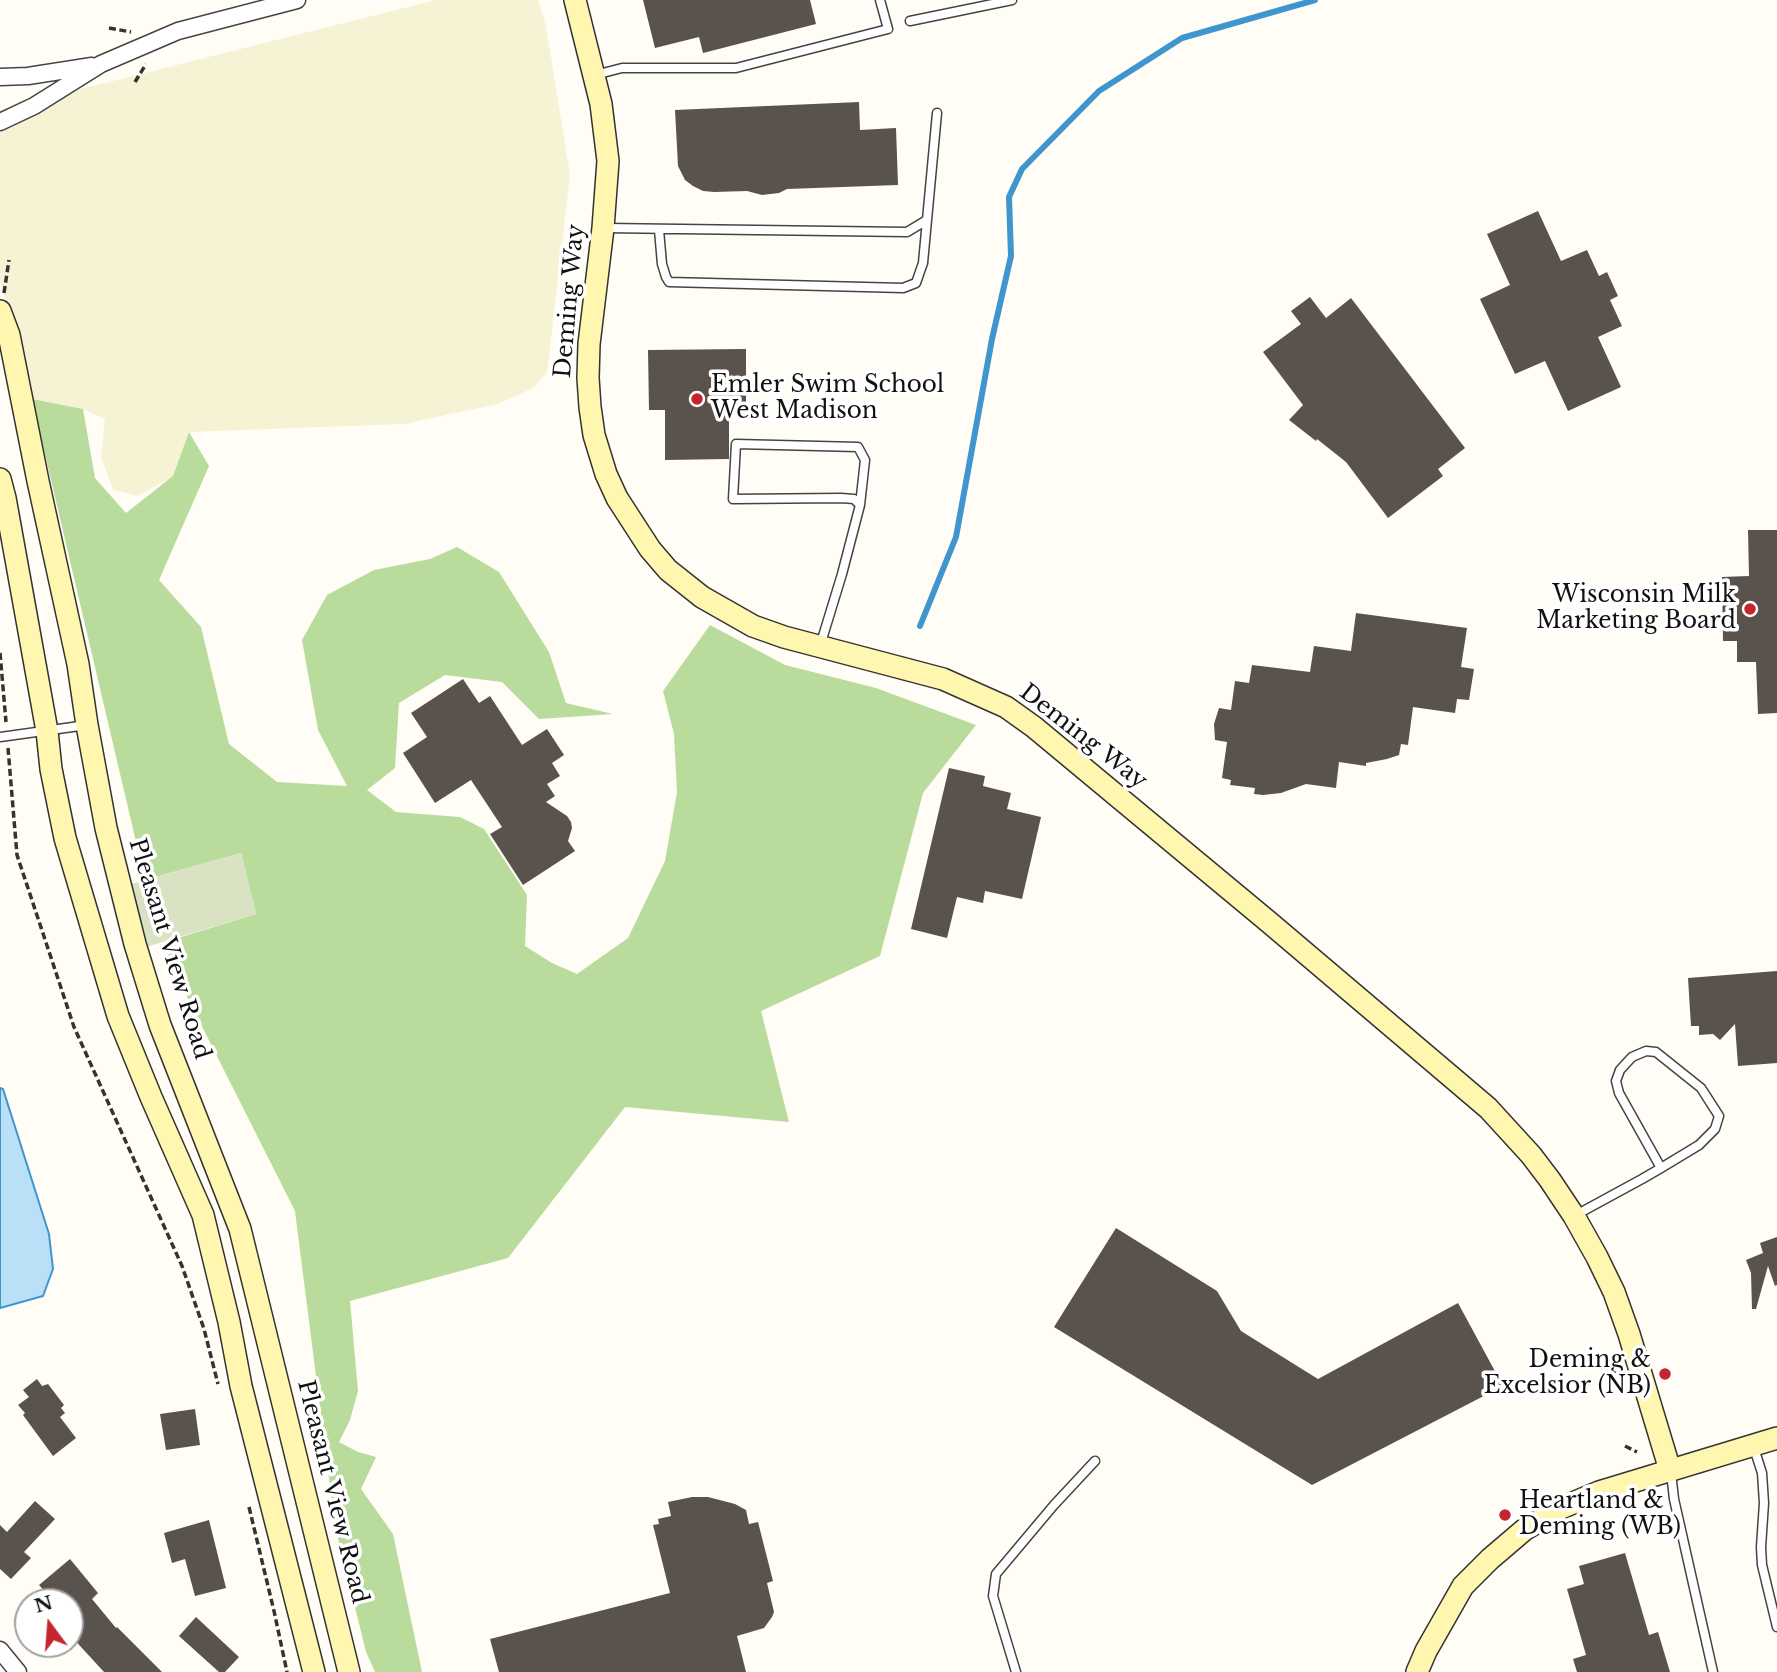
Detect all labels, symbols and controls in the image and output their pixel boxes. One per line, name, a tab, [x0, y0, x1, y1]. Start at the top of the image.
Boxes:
street label: Deming Way	[550, 223, 590, 379]
place label: Emler Swim School West Madison	[711, 372, 944, 426]
marker: Emler Swim School West Madison	[689, 391, 705, 407]
place label: Wisconsin Milk Marketing Board	[1536, 582, 1736, 636]
marker: Wisconsin Milk Marketing Board	[1742, 601, 1758, 617]
street label: Deming Way	[1014, 679, 1152, 795]
street label: Pleasant View Road	[122, 835, 216, 1063]
place label: Deming & Excelsior (NB)	[1484, 1347, 1651, 1401]
marker: Deming & Excelsior (NB)	[1657, 1366, 1673, 1382]
street label: Pleasant View Road	[291, 1377, 373, 1607]
place label: Heartland & Deming (WB)	[1519, 1488, 1681, 1542]
marker: Heartland & Deming (WB)	[1497, 1507, 1513, 1523]
north arrow	[14, 1588, 84, 1658]
text: N	[32, 1591, 55, 1618]

